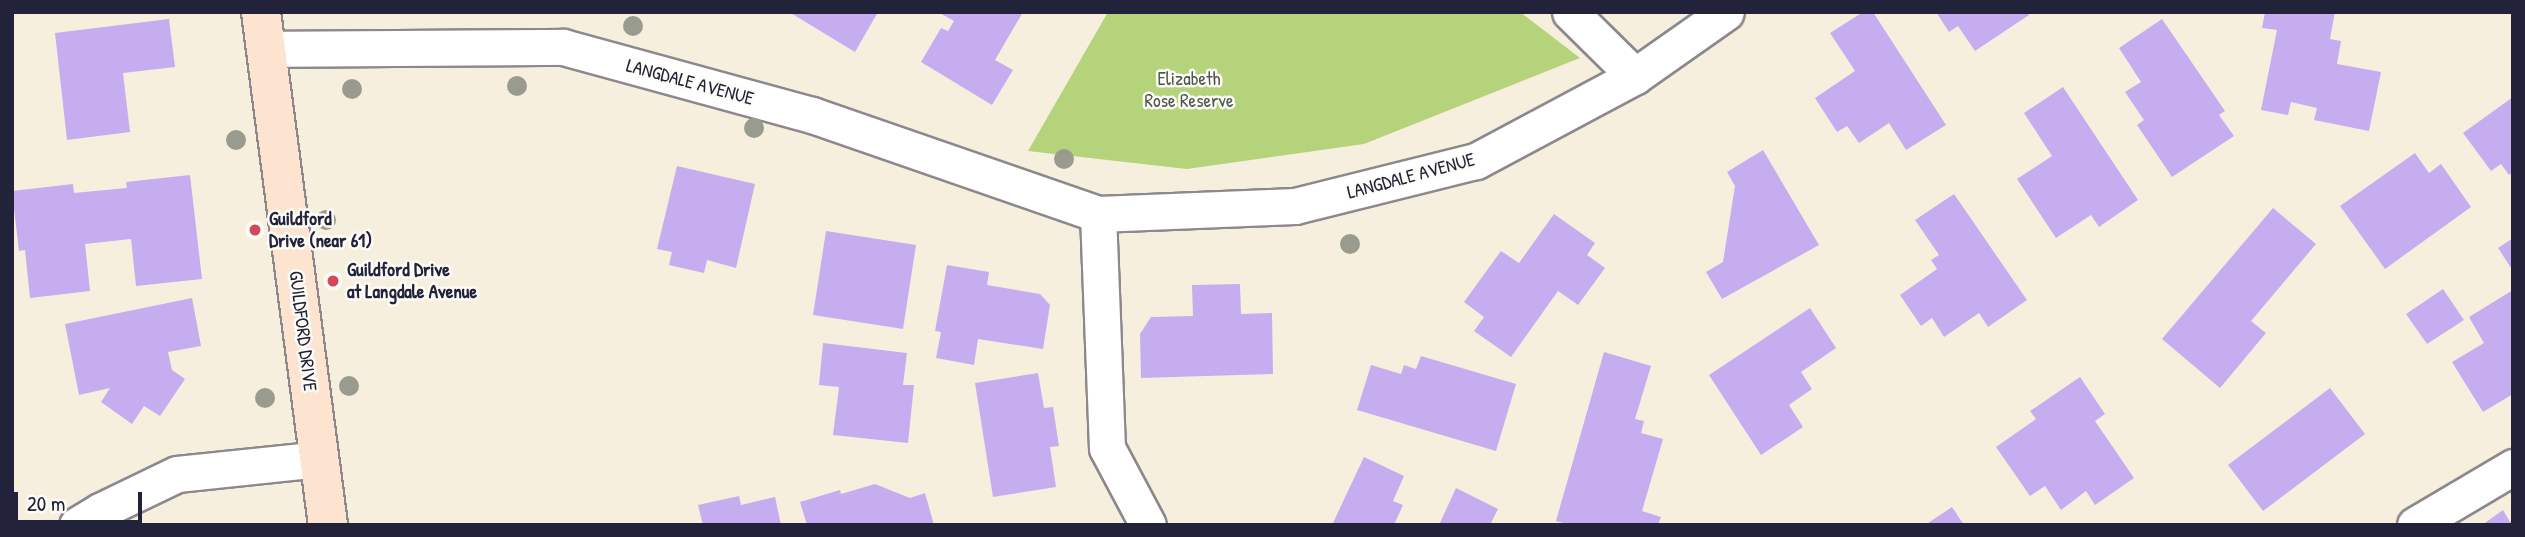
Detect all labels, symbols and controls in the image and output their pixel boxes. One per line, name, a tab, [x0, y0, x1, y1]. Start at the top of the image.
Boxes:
street label: LANGDALE AVENUE	[624, 54, 756, 110]
park label: Elizabeth Rose Reserve	[1144, 68, 1234, 112]
street label: LANGDALE AVENUE	[1345, 148, 1477, 204]
place label: Guildford Drive (near 61)	[269, 208, 372, 252]
marker: Guildford Drive (near 61)	[247, 222, 263, 238]
place label: Guildford Drive at Langdale Avenue	[347, 259, 477, 303]
street label: GUILDFORD DRIVE	[284, 270, 322, 392]
marker: Guildford Drive at Langdale Avenue	[325, 273, 341, 289]
scale bar	[18, 477, 145, 522]
text: 20 m	[27, 489, 65, 518]

